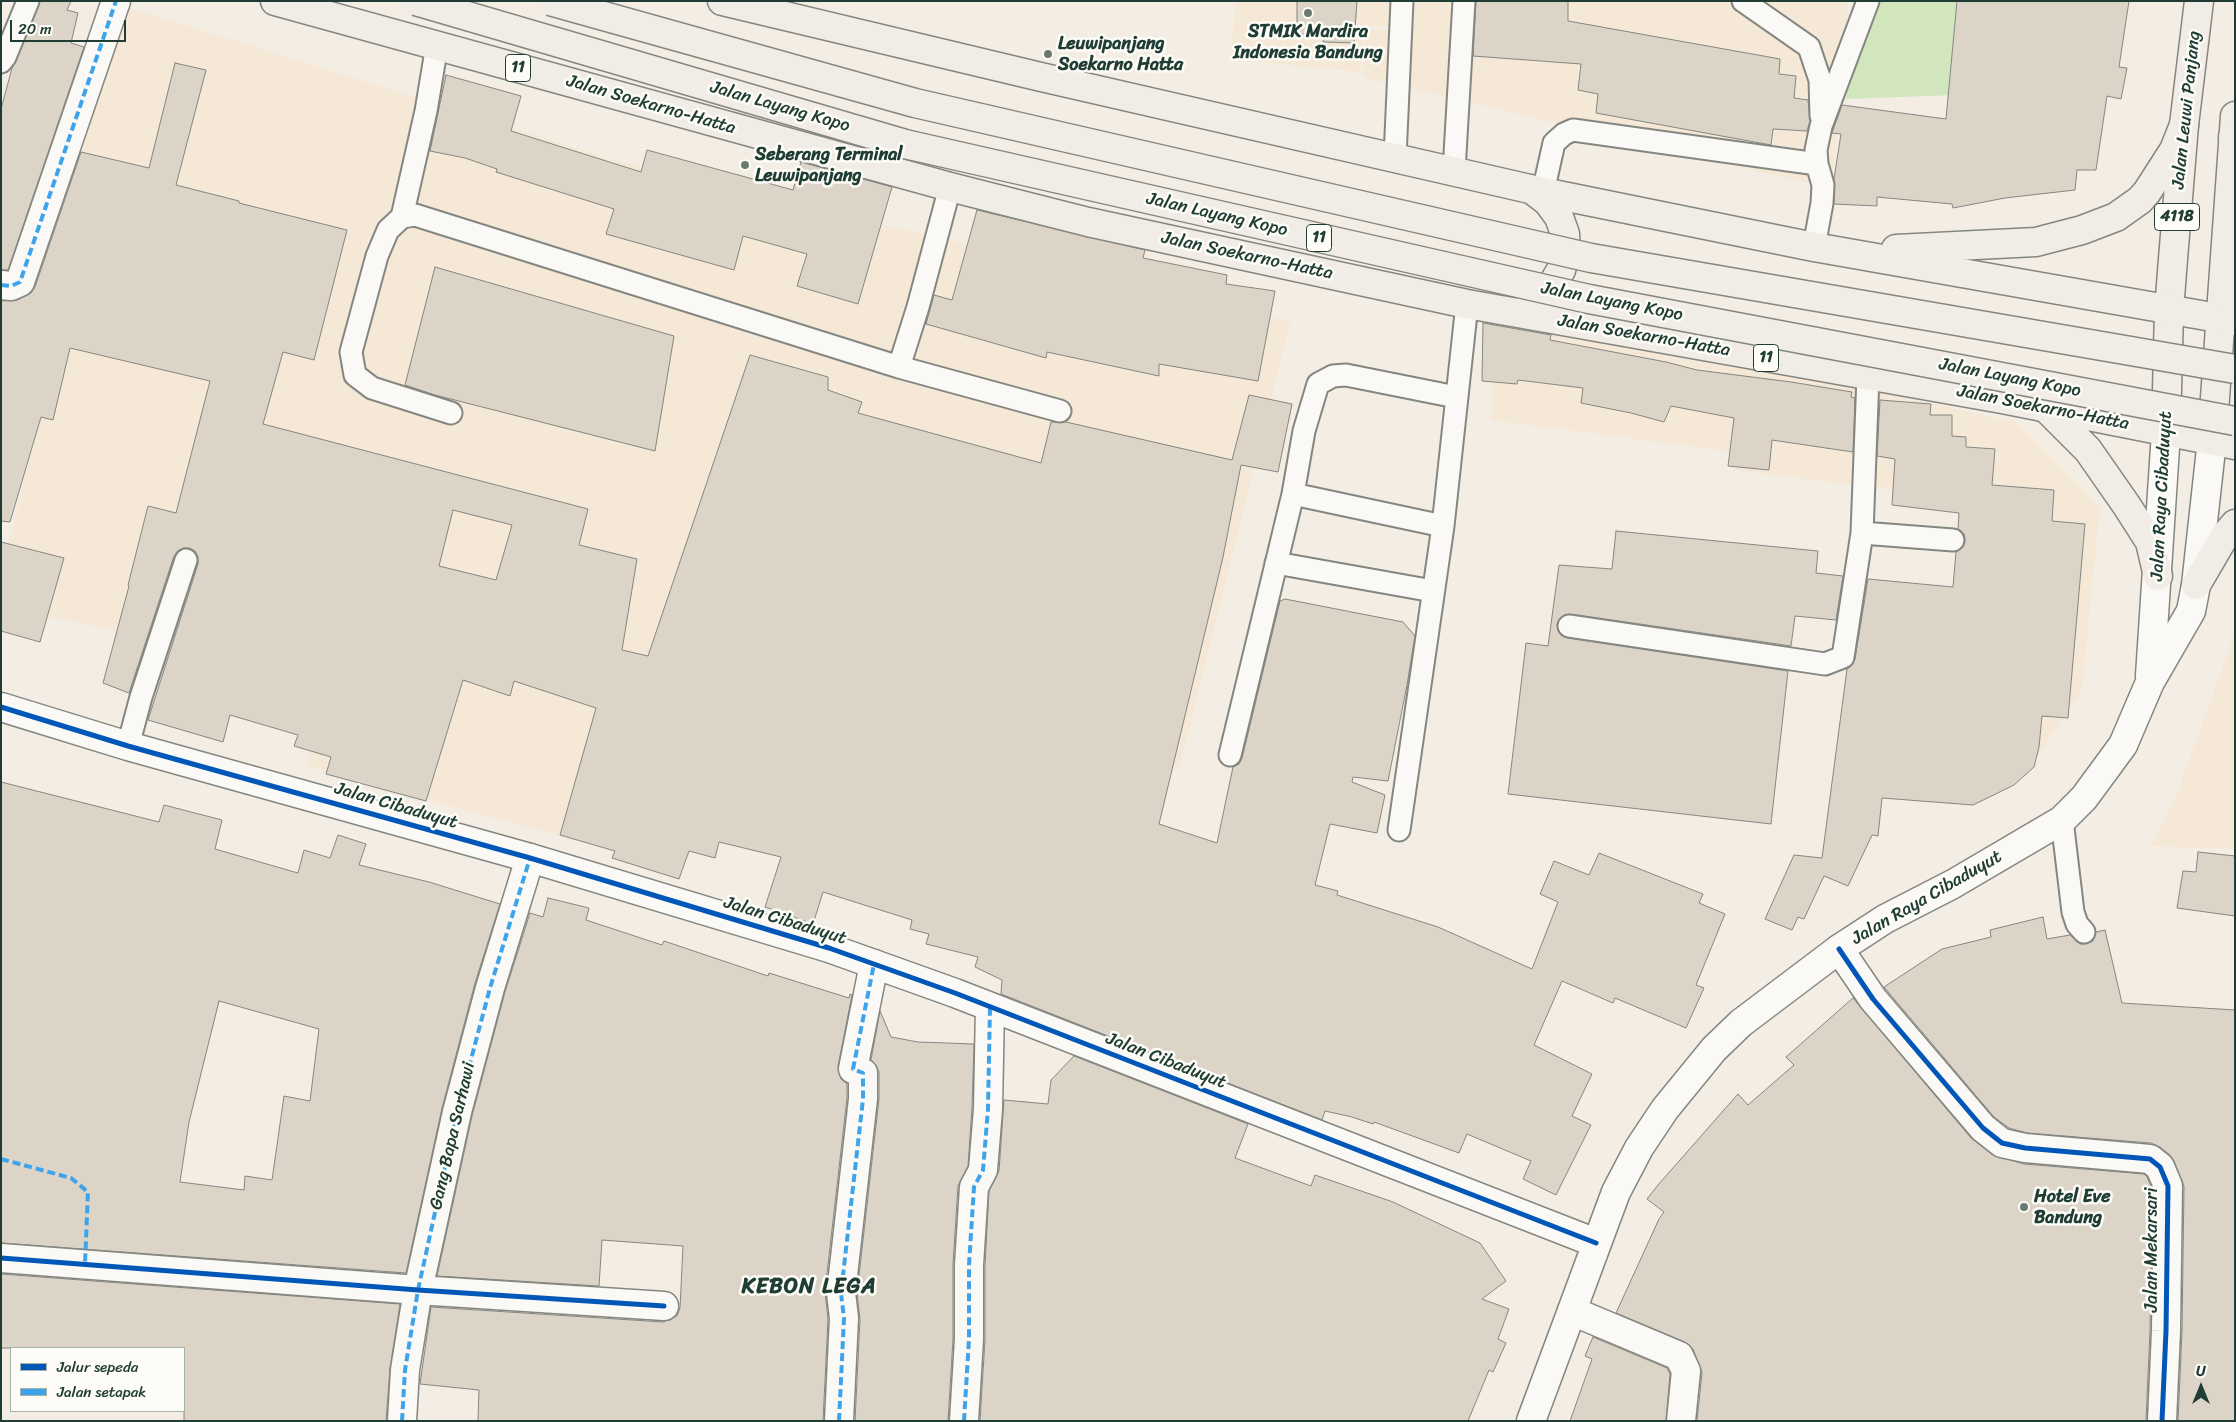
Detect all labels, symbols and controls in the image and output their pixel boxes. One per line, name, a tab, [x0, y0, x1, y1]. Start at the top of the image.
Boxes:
marker: STMIK Mardira Indonesia Bandung	[1302, 7, 1314, 19]
scale bar	[12, 10, 129, 42]
text: 20 m	[18, 16, 52, 42]
place label: STMIK Mardira Indonesia Bandung	[1233, 21, 1383, 64]
street label: Jalan Leuwi Panjang	[2168, 30, 2206, 190]
place label: Leuwipanjang Soekarno Hatta	[1058, 33, 1183, 76]
marker: Leuwipanjang Soekarno Hatta	[1042, 48, 1054, 60]
road number: 11	[506, 54, 530, 82]
street label: Jalan Soekarno-Hatta	[564, 71, 738, 139]
street label: Jalan Layang Kopo	[708, 77, 852, 137]
place label: Seberang Terminal Leuwipanjang	[755, 144, 902, 186]
marker: Seberang Terminal Leuwipanjang	[739, 159, 751, 171]
street label: Jalan Layang Kopo	[1144, 188, 1290, 242]
road number: 4118	[2154, 203, 2200, 230]
road number: 11	[1306, 224, 1332, 252]
street label: Jalan Soekarno-Hatta	[1159, 227, 1335, 285]
street label: Jalan Layang Kopo	[1539, 278, 1685, 326]
street label: Jalan Soekarno-Hatta	[1556, 310, 1732, 362]
road number: 11	[1754, 344, 1778, 372]
street label: Jalan Layang Kopo	[1937, 354, 2083, 402]
street label: Jalan Soekarno-Hatta	[1955, 381, 2131, 435]
street label: Jalan Raya Cibaduyut	[2147, 411, 2177, 581]
street label: Jalan Cibaduyut	[332, 778, 460, 834]
street label: Jalan Raya Cibaduyut	[1848, 846, 2006, 950]
street label: Jalan Cibaduyut	[721, 892, 849, 950]
street label: Jalan Cibaduyut	[1103, 1028, 1229, 1094]
street label: Gang Bapa Sarhawi	[426, 1060, 480, 1212]
place label: Hotel Eve Bandung	[2034, 1186, 2110, 1228]
street label: Jalan Mekarsari	[2141, 1188, 2163, 1312]
marker: Hotel Eve Bandung	[2018, 1201, 2030, 1213]
district label: KEBON LEGA	[740, 1274, 878, 1300]
legend	[10, 1347, 185, 1412]
text: Jalur sepeda	[57, 1354, 138, 1380]
text: U	[2196, 1359, 2206, 1384]
north arrow	[2176, 1362, 2226, 1412]
text: Jalan setapak	[57, 1379, 146, 1405]

